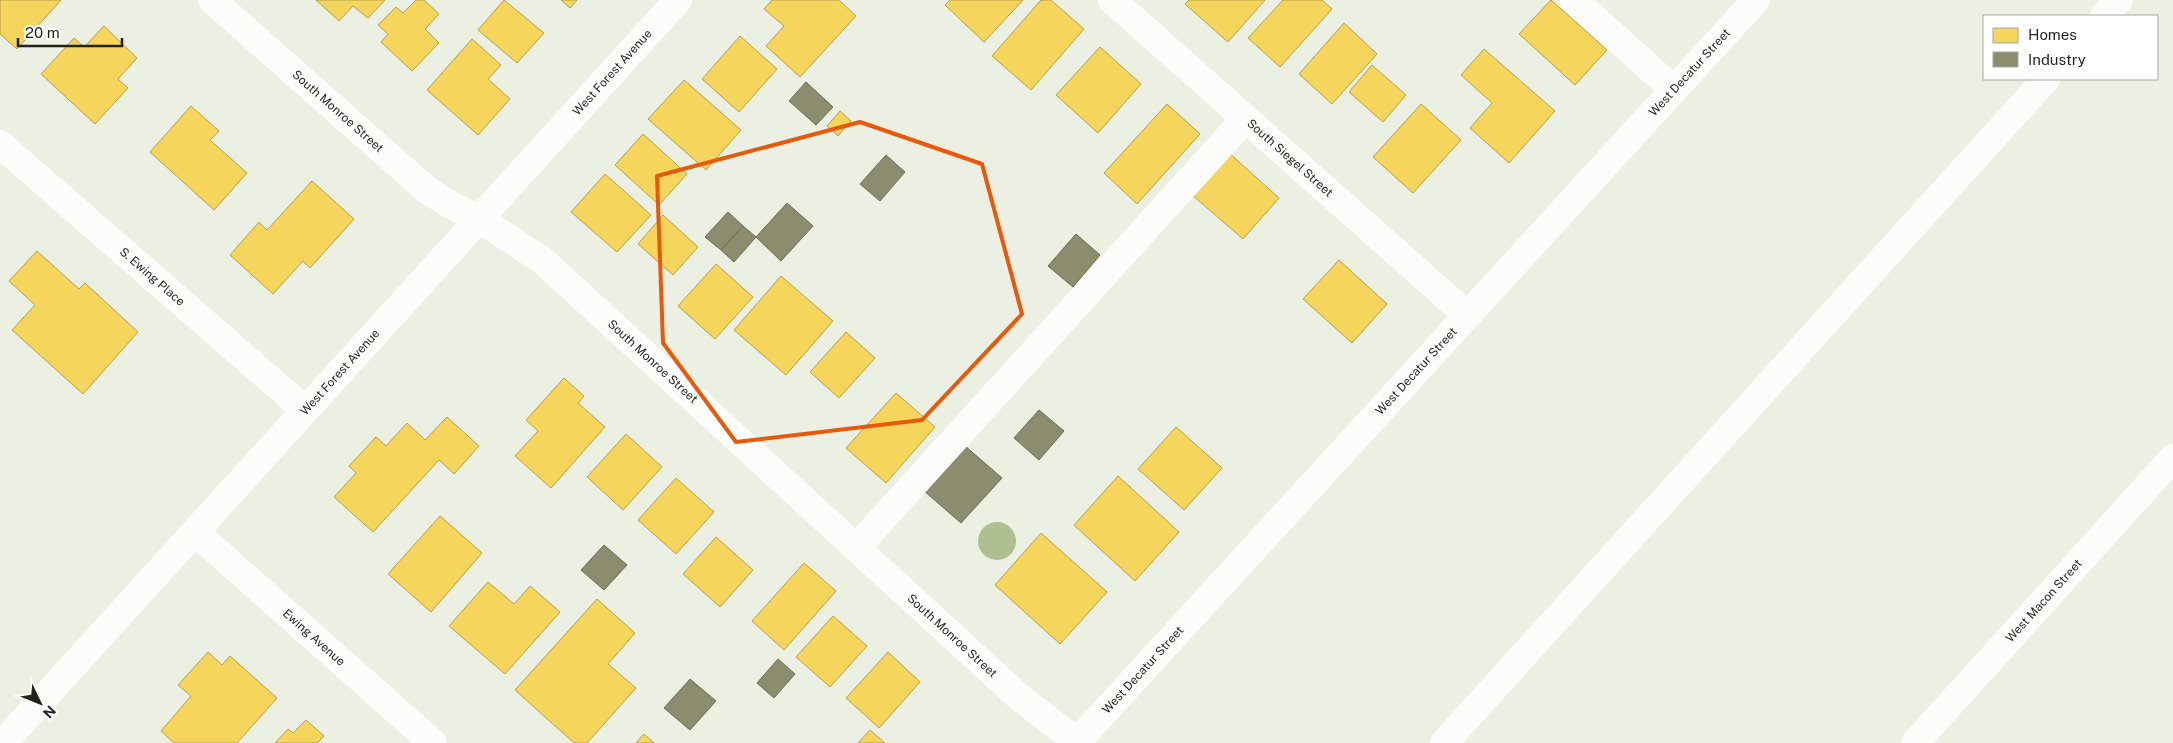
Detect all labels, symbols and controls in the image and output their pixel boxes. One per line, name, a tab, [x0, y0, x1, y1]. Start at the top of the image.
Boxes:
scale bar	[18, 15, 121, 47]
legend	[1983, 15, 2158, 80]
text: 20 m	[25, 24, 60, 41]
street label: West Forest Avenue	[570, 26, 655, 118]
street label: West Decatur Street	[1646, 26, 1733, 119]
text: Homes	[2028, 26, 2077, 43]
text: Industry	[2028, 51, 2086, 68]
street label: South Monroe Street	[290, 67, 387, 155]
street label: South Siegel Street	[1244, 116, 1336, 200]
street label: S. Ewing Place	[117, 245, 188, 309]
street label: South Monroe Street	[605, 317, 701, 406]
street label: West Decatur Street	[1373, 324, 1460, 418]
street label: West Forest Avenue	[297, 326, 383, 418]
street label: West Macon Street	[2003, 556, 2085, 645]
street label: South Monroe Street	[904, 591, 1000, 681]
street label: Ewing Avenue	[280, 606, 348, 669]
street label: West Decatur Street	[1099, 623, 1187, 717]
north arrow	[15, 678, 65, 728]
text: N	[40, 702, 59, 721]

